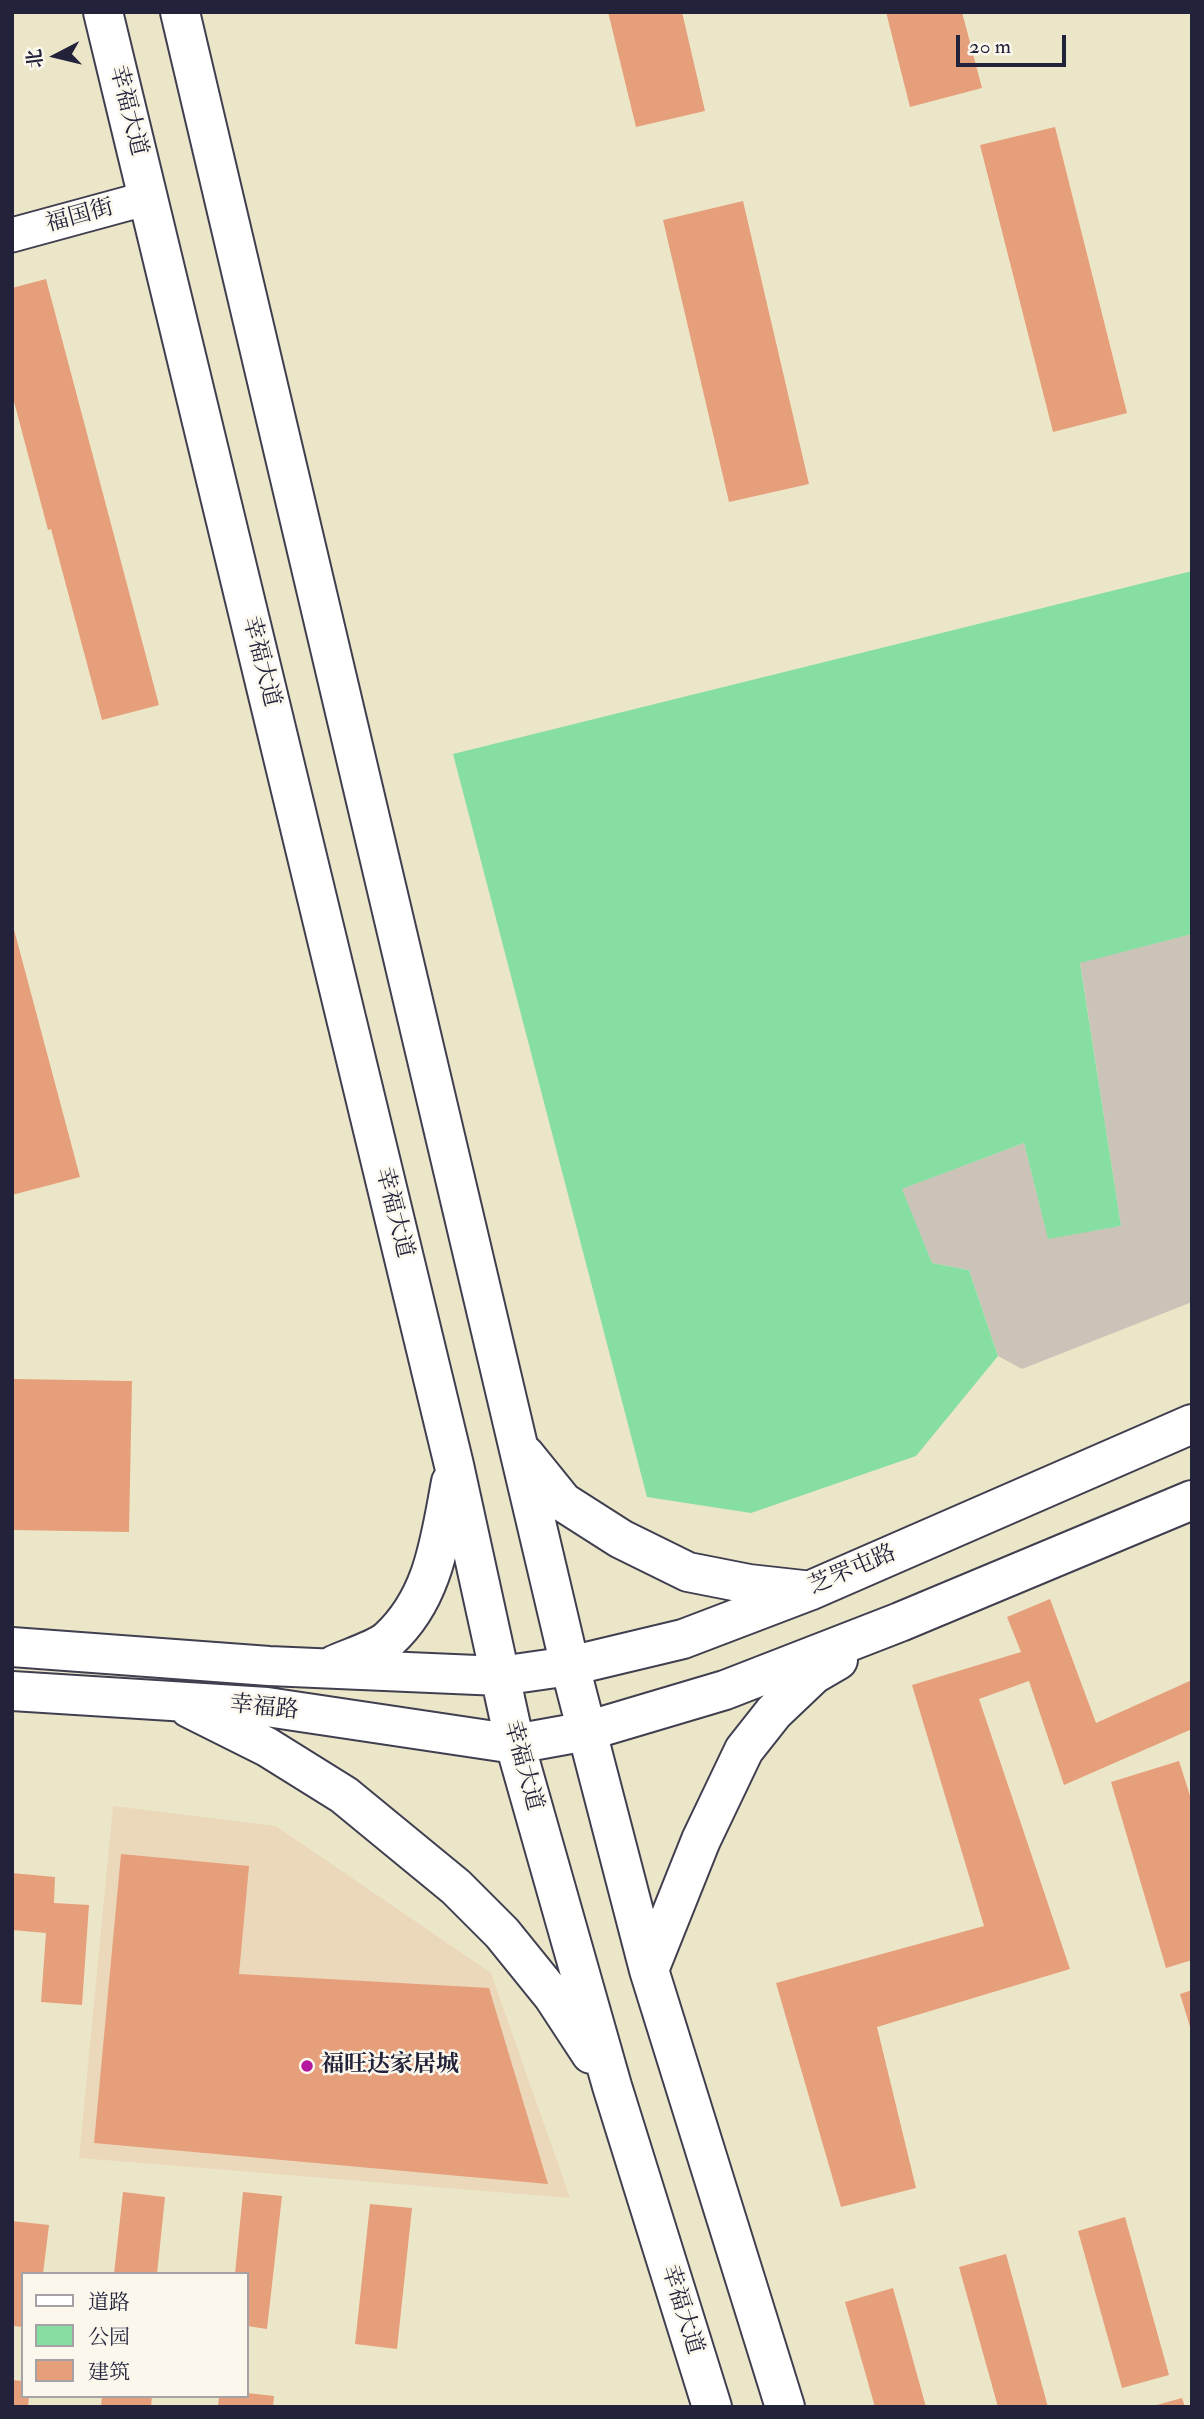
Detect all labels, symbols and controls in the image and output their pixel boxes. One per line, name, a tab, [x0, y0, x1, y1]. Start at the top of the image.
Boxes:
north arrow	[21, 21, 91, 91]
scale bar	[959, 21, 1069, 65]
text: 20 m	[969, 33, 1011, 60]
text: 北	[22, 48, 48, 69]
street label: 幸福大道	[102, 63, 152, 159]
street label: 福国街	[43, 195, 117, 239]
street label: 幸福大道	[235, 614, 285, 710]
street label: 幸福大道	[368, 1165, 418, 1261]
street label: 芝罘屯路	[805, 1540, 901, 1602]
street label: 幸福路	[228, 1692, 300, 1726]
street label: 幸福大道	[497, 1718, 547, 1814]
place label: 福旺达家居城	[321, 2052, 459, 2080]
marker: 福旺达家居城	[299, 2058, 315, 2074]
street label: 幸福大道	[654, 2262, 708, 2358]
legend	[21, 2272, 248, 2398]
text: 道路	[88, 2289, 130, 2316]
text: 公园	[88, 2324, 130, 2351]
text: 建筑	[88, 2359, 130, 2386]

